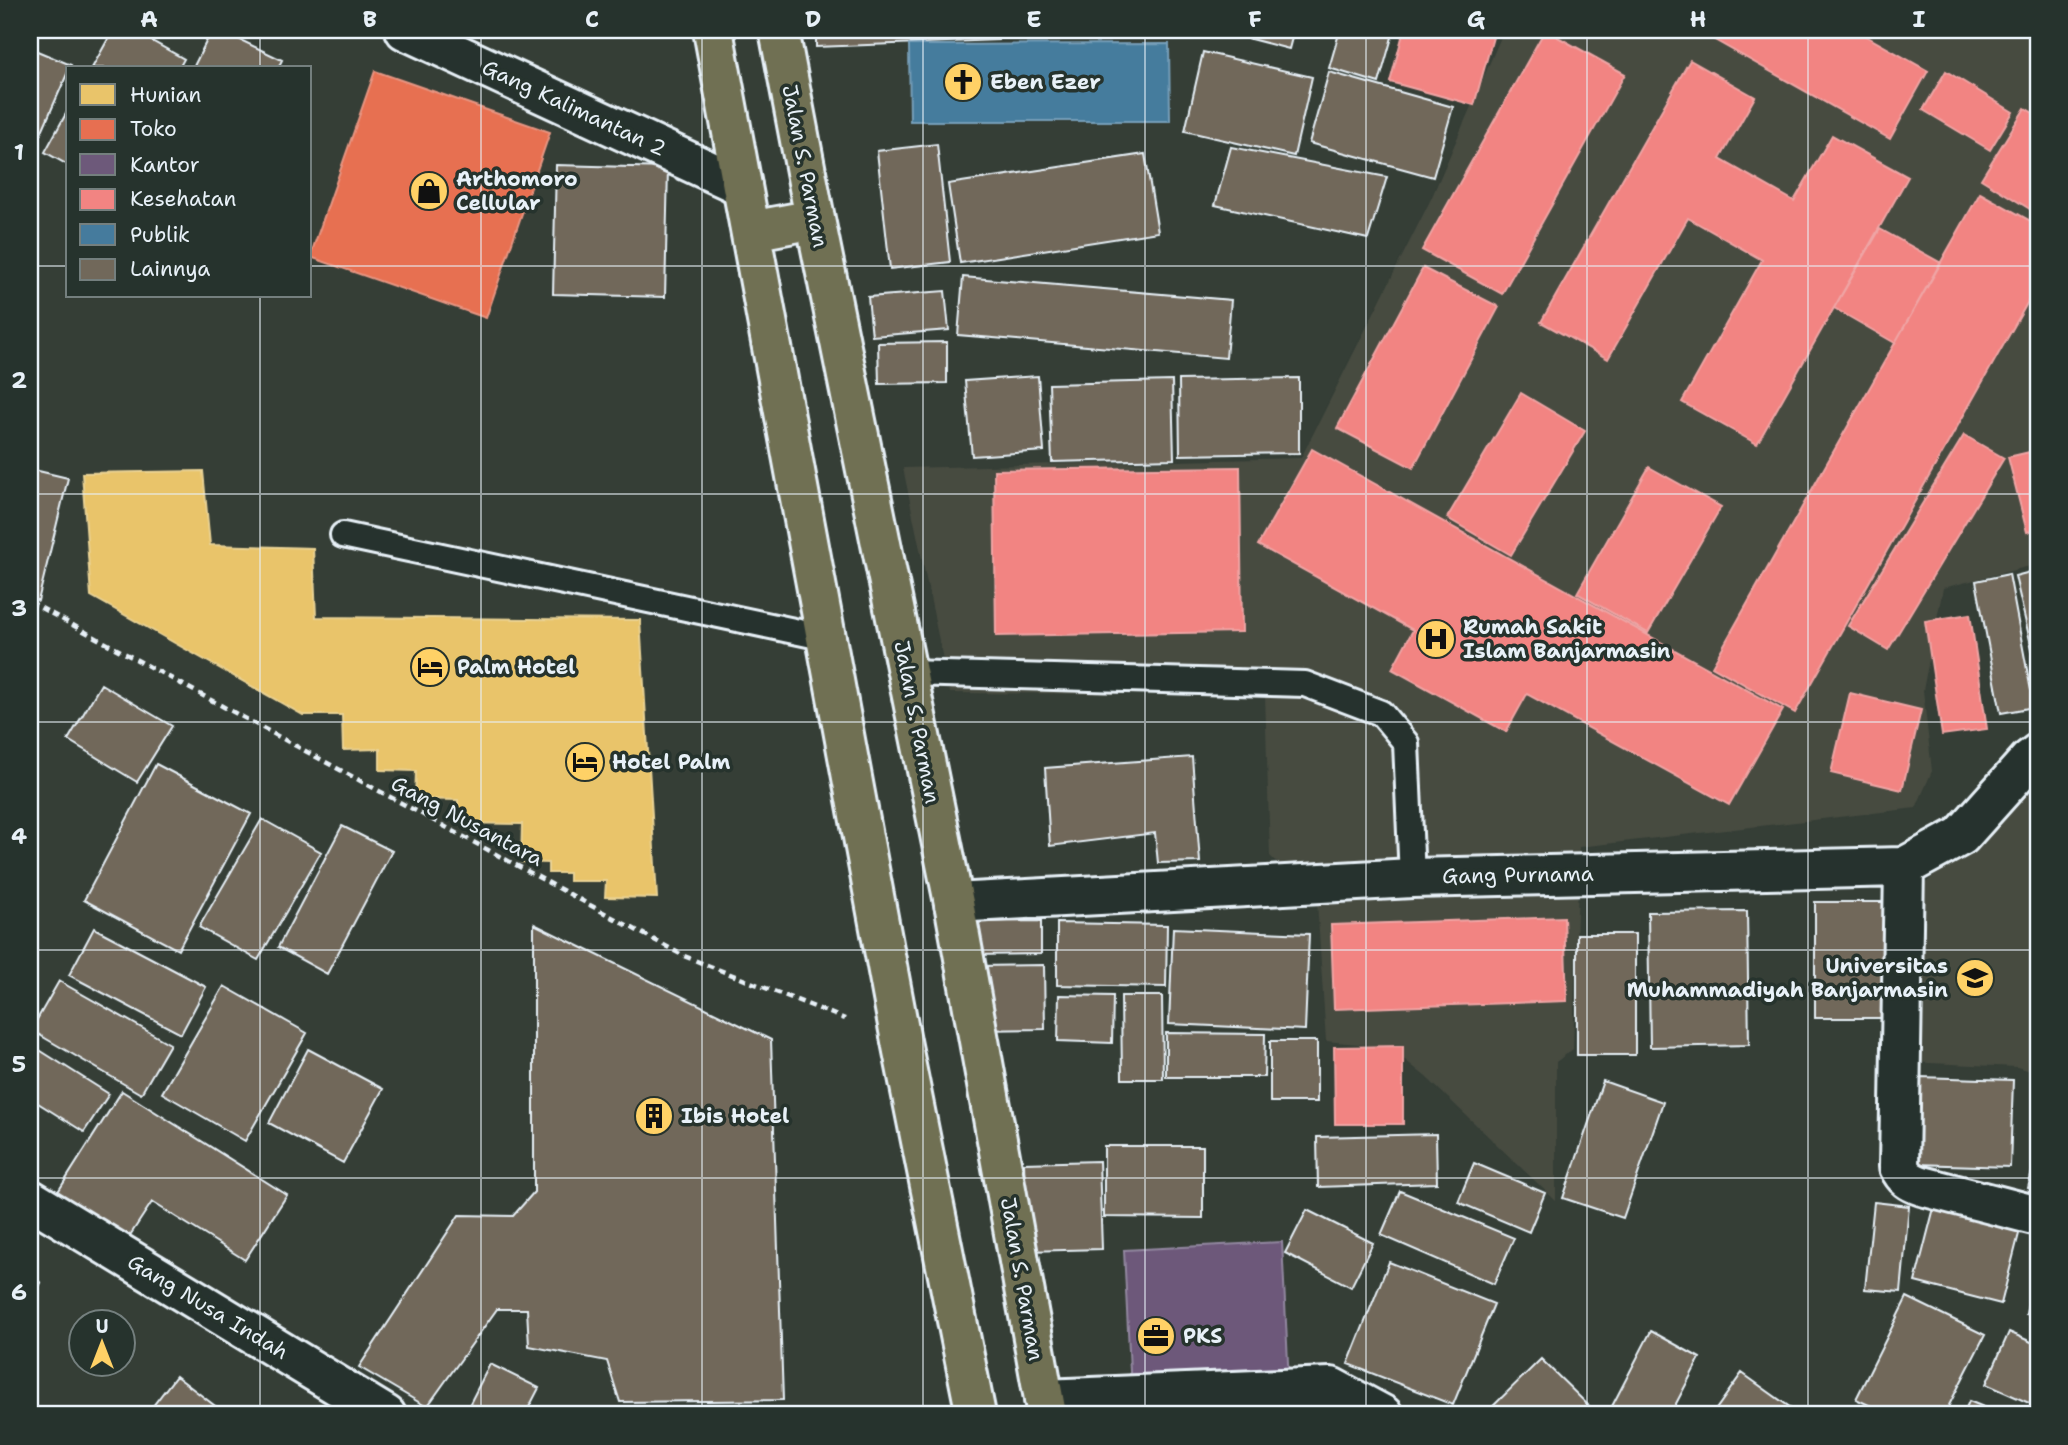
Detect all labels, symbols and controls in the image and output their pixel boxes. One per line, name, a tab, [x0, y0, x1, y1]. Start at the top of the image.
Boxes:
text: A	[140, 4, 158, 34]
text: B	[363, 4, 377, 34]
text: C	[585, 4, 599, 34]
text: D	[805, 4, 821, 34]
text: E	[1026, 4, 1042, 34]
text: F	[1248, 4, 1262, 34]
text: G	[1467, 4, 1486, 34]
text: H	[1690, 4, 1706, 34]
text: I	[1913, 4, 1926, 34]
street label: Gang Kalimantan 2	[478, 53, 670, 163]
church icon: Eben Ezer	[942, 61, 984, 103]
legend	[66, 66, 312, 298]
place label: Eben Ezer	[990, 68, 1101, 96]
text: Hunian	[130, 81, 202, 109]
street label: Jalan S. Parman	[775, 82, 835, 250]
text: Toko	[130, 115, 177, 143]
text: 1	[14, 137, 24, 167]
text: Kantor	[130, 151, 200, 179]
place label: Arthomoro Cellular	[456, 165, 578, 217]
shop icon: Arthomoro Cellular	[408, 170, 450, 212]
text: Kesehatan	[130, 185, 236, 213]
text: Publik	[130, 221, 190, 249]
text: Lainnya	[130, 255, 210, 283]
text: 2	[11, 365, 27, 395]
text: 3	[11, 593, 27, 623]
place label: Rumah Sakit Islam Banjarmasin	[1463, 613, 1671, 665]
hospital icon: Rumah Sakit Islam Banjarmasin	[1415, 618, 1457, 660]
street label: Jalan S. Parman	[887, 638, 947, 806]
hotel icon: Palm Hotel	[409, 646, 451, 688]
place label: Palm Hotel	[457, 653, 575, 681]
hotel icon: Hotel Palm	[564, 741, 606, 783]
place label: Hotel Palm	[612, 748, 730, 776]
street label: Gang Nusantara	[386, 769, 548, 873]
text: 4	[11, 821, 27, 851]
street label: Gang Purnama	[1442, 860, 1594, 890]
place label: Universitas Muhammadiyah Banjarmasin	[1627, 952, 1948, 1004]
school or university icon: Universitas Muhammadiyah Banjarmasin	[1954, 957, 1996, 999]
text: 5	[12, 1049, 26, 1079]
building icon: Ibis Hotel	[633, 1095, 675, 1137]
place label: Ibis Hotel	[681, 1102, 789, 1130]
street label: Jalan S. Parman	[994, 1195, 1050, 1363]
street label: Gang Nusa Indah	[122, 1248, 294, 1366]
text: 6	[11, 1277, 27, 1307]
north arrow	[66, 1308, 136, 1378]
text: U	[96, 1314, 109, 1339]
office icon: PKS	[1135, 1315, 1177, 1357]
place label: PKS	[1183, 1322, 1222, 1350]

